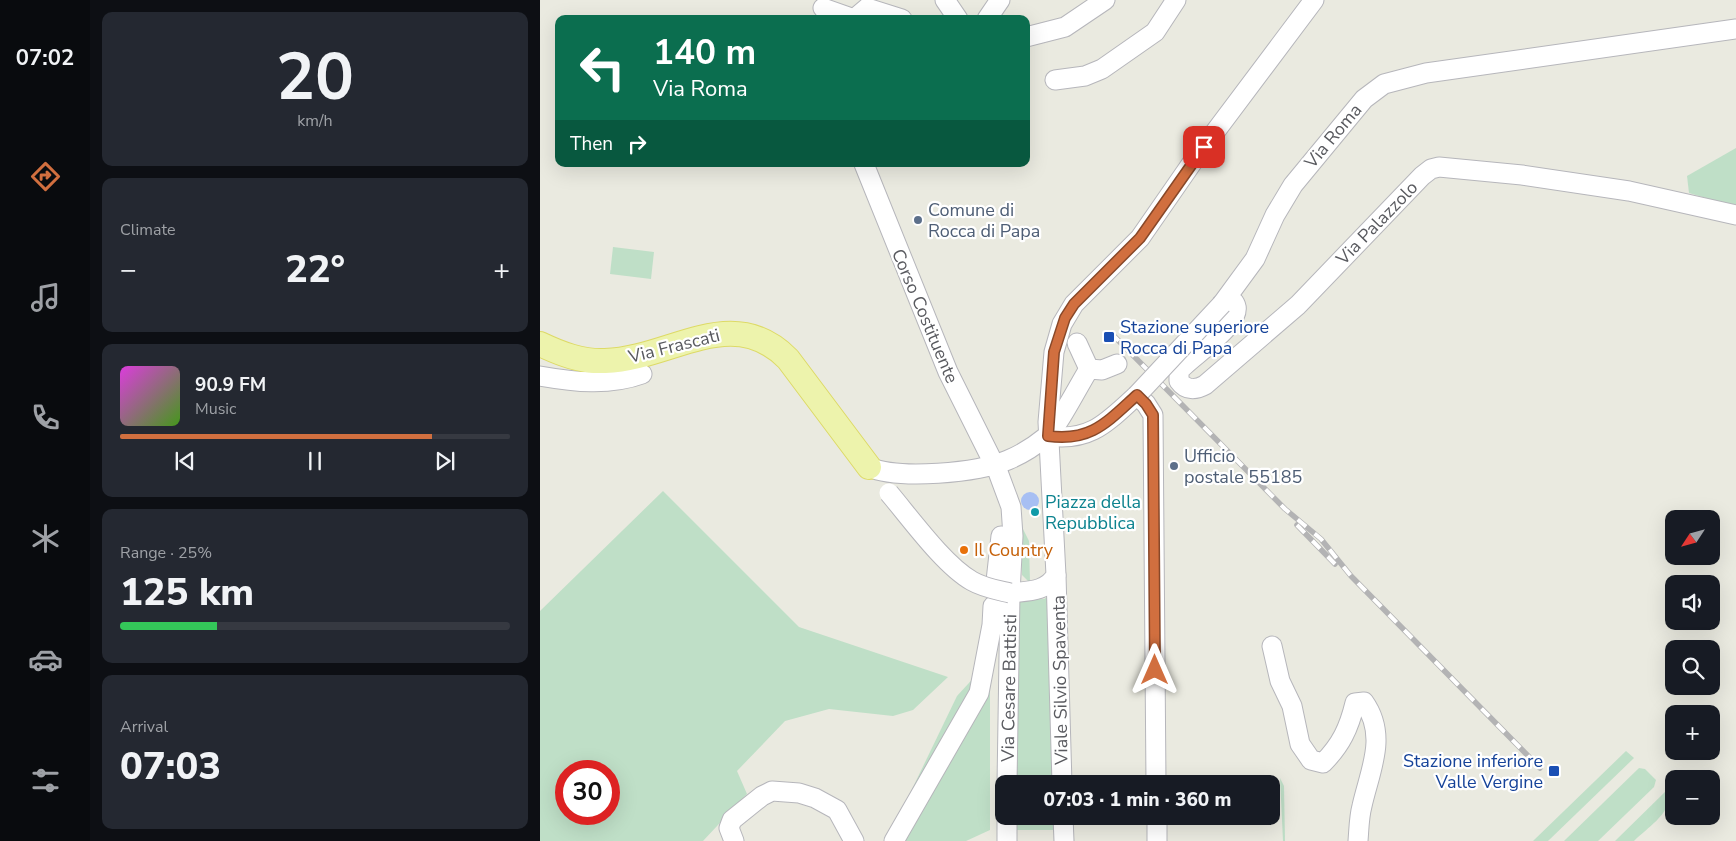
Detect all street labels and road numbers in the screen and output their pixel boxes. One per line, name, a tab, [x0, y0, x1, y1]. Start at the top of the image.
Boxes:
street label: Via Roma	[1298, 99, 1367, 174]
street label: Via Palazzolo	[1330, 176, 1423, 271]
street label: Corso Costituente	[886, 245, 964, 387]
street label: Via Frascati	[625, 323, 722, 369]
street label: Viale Silvio Spaventa	[1047, 595, 1073, 766]
street label: Via Cesare Battisti	[996, 614, 1022, 763]

